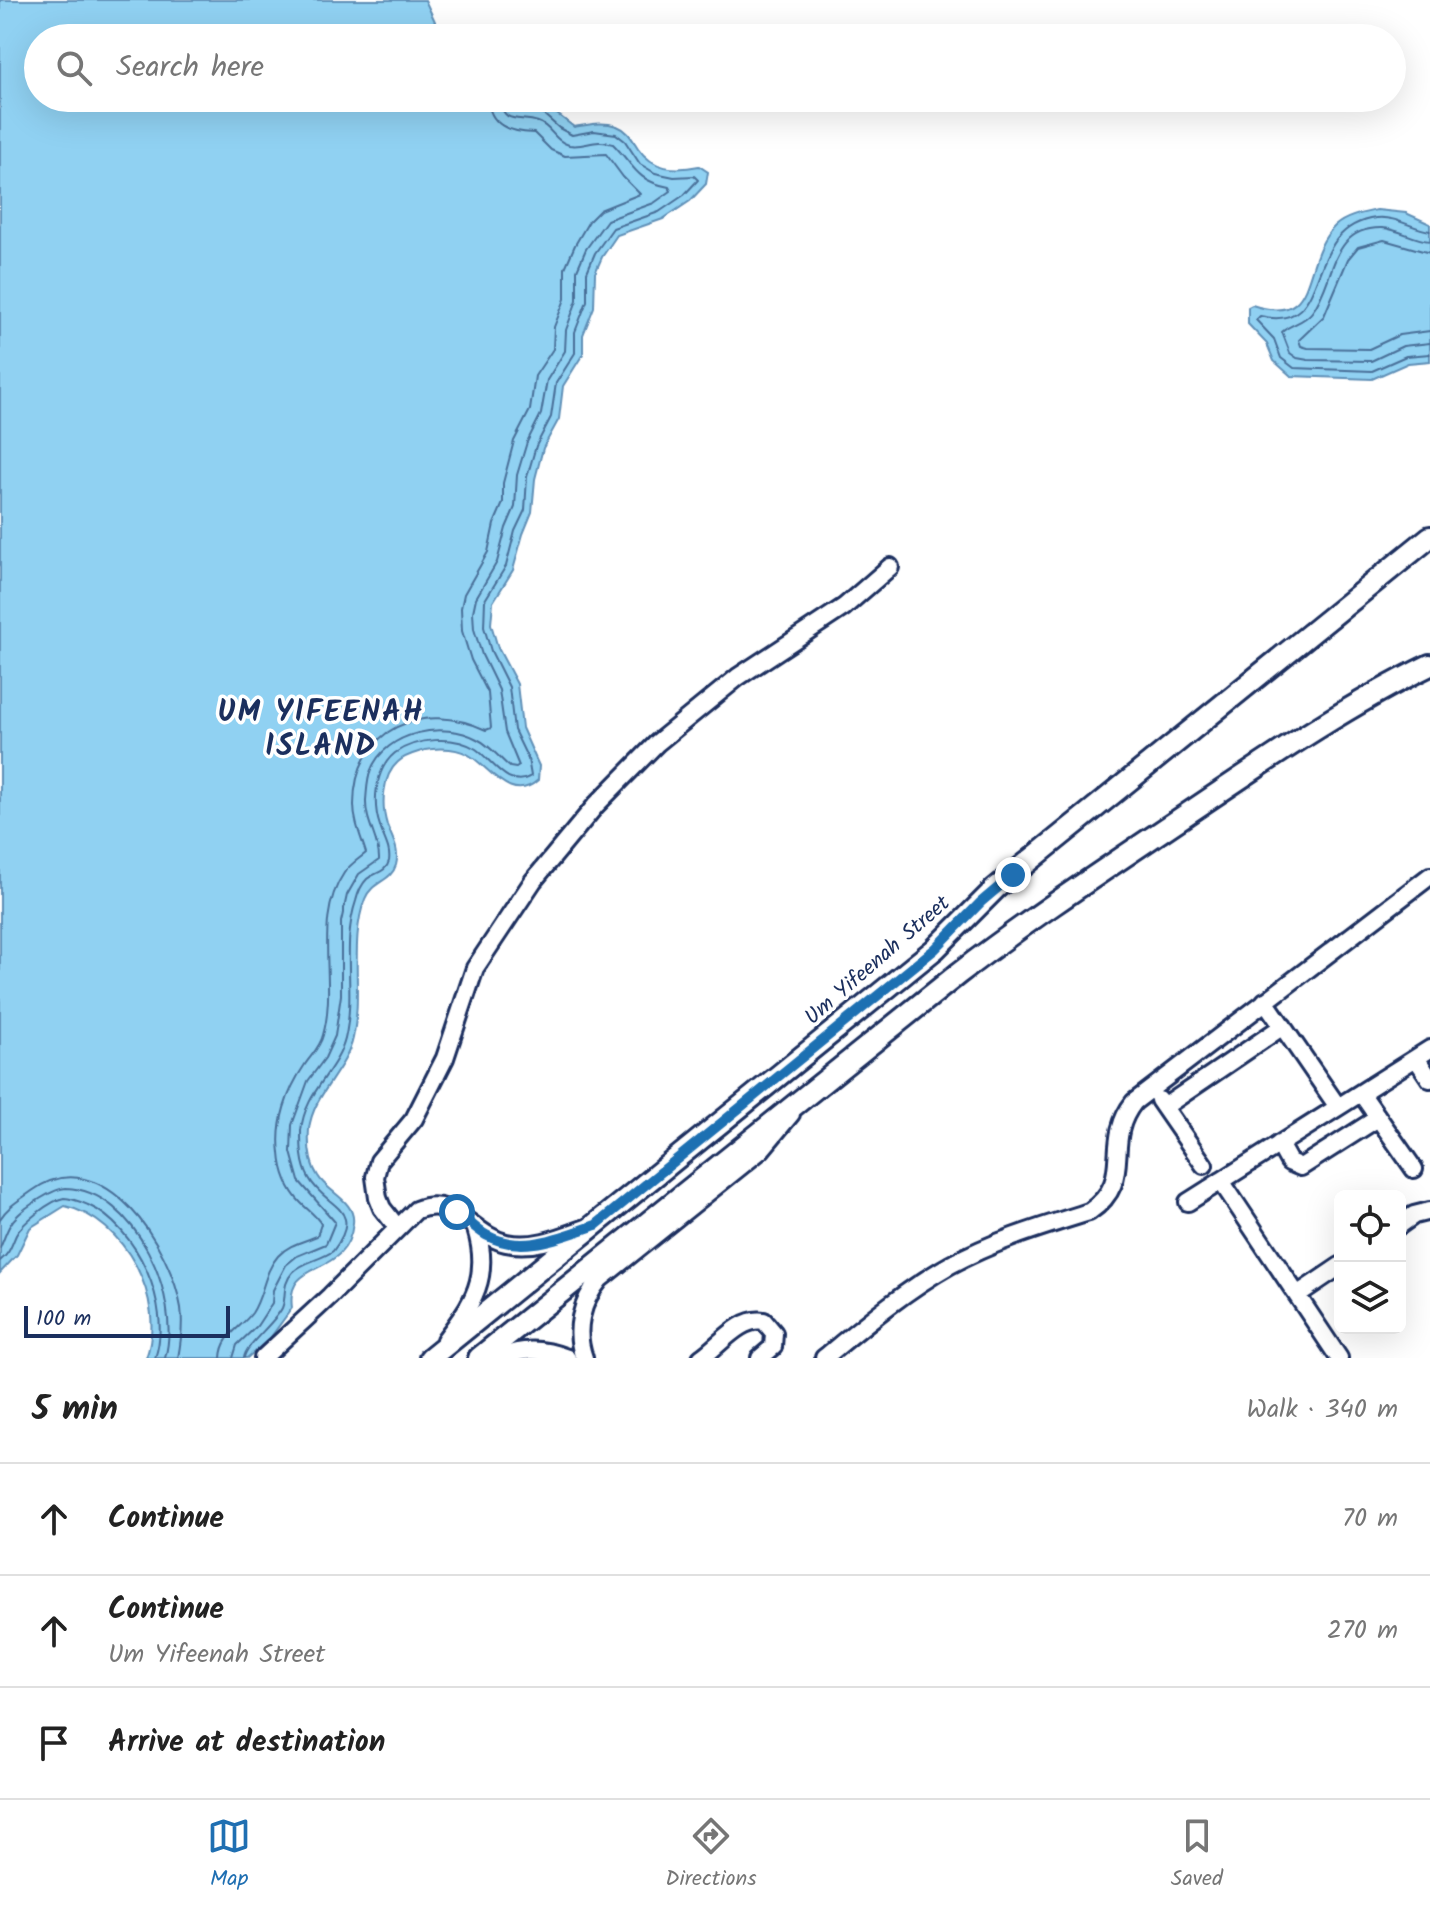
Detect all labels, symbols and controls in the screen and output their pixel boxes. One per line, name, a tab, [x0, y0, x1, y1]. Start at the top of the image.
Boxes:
search box	[24, 24, 1406, 112]
text: Search here	[116, 44, 264, 92]
icon: search	[52, 46, 96, 90]
district label: UM YIFEENAH ISLAND	[218, 689, 424, 771]
route end	[995, 857, 1031, 893]
street label: Um Yifeenah Street	[797, 887, 959, 1035]
map controls	[1334, 1190, 1406, 1334]
button: locate	[1334, 1190, 1406, 1262]
route start	[439, 1194, 475, 1230]
button: layers	[1334, 1262, 1406, 1334]
scale bar	[24, 1302, 230, 1338]
text: 100 m	[36, 1302, 91, 1337]
text: 5 min	[32, 1383, 118, 1437]
text: Walk · 340 m	[1247, 1389, 1398, 1431]
text: Continue	[108, 1495, 224, 1543]
icon: ahead	[32, 1497, 76, 1541]
text: 70 m	[1342, 1498, 1398, 1540]
text: Continue	[108, 1586, 224, 1634]
icon: ahead	[32, 1609, 76, 1653]
text: 270 m	[1327, 1610, 1398, 1652]
text: Um Yifeenah Street	[108, 1634, 325, 1676]
text: Arrive at destination	[108, 1719, 385, 1767]
icon: arrive	[32, 1721, 76, 1765]
tab: Map	[207, 1814, 251, 1897]
tab: Directions	[665, 1814, 757, 1897]
tab: Saved	[1171, 1814, 1223, 1897]

